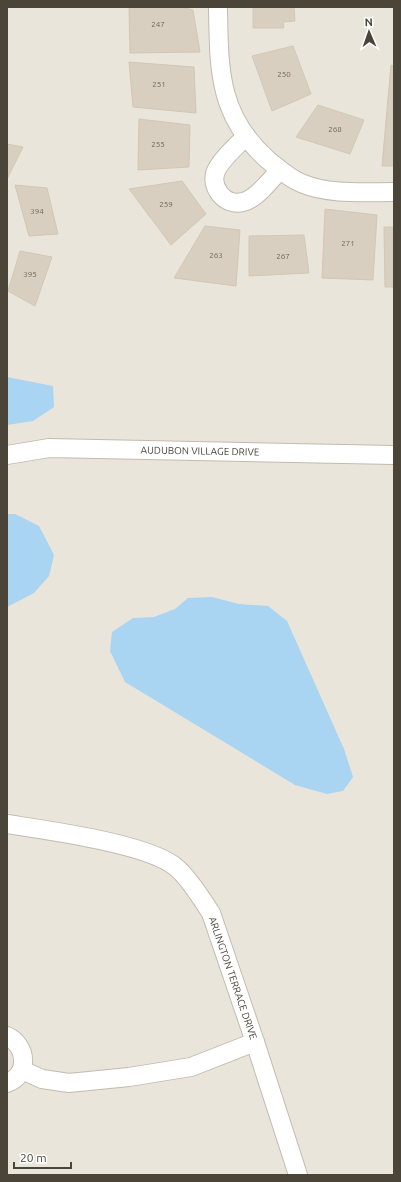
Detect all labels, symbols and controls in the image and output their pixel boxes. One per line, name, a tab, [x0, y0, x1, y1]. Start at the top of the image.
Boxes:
north arrow	[349, 12, 389, 52]
text: N	[364, 16, 373, 28]
house number: 247	[151, 20, 165, 29]
house number: 250	[277, 70, 291, 79]
house number: 251	[152, 80, 166, 89]
house number: 268	[328, 125, 342, 134]
house number: 255	[151, 140, 165, 149]
house number: 259	[159, 200, 173, 209]
house number: 394	[30, 207, 44, 216]
house number: 271	[341, 239, 355, 248]
house number: 263	[209, 251, 223, 260]
house number: 267	[276, 252, 290, 261]
house number: 395	[23, 270, 37, 279]
street label: AUDUBON VILLAGE DRIVE	[140, 444, 260, 458]
street label: ARLINGTON TERRACE DRIVE	[207, 915, 259, 1041]
scale bar	[14, 1144, 71, 1170]
text: 20 m	[20, 1151, 47, 1164]

